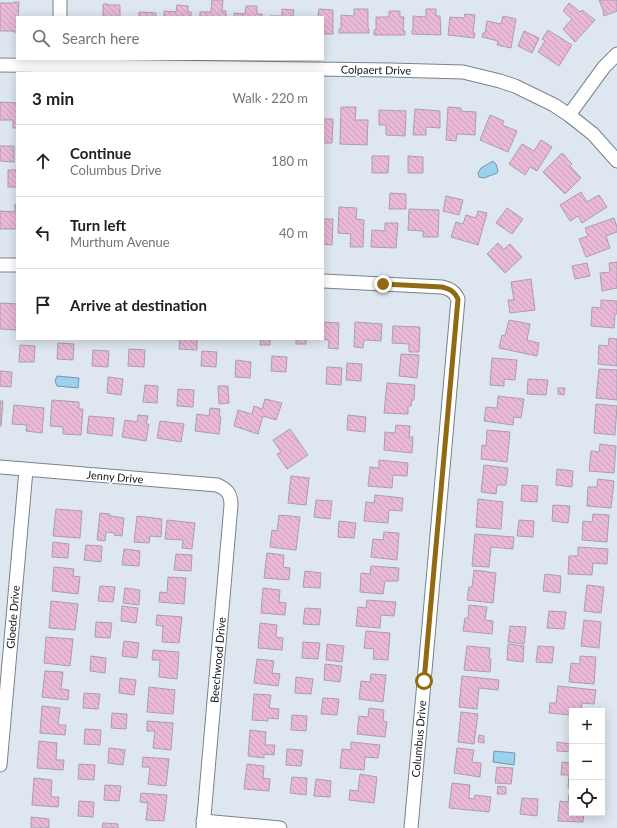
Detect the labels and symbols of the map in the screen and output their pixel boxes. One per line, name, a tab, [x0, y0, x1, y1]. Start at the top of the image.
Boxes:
street label: Colpaert Drive	[341, 62, 412, 77]
route end	[374, 275, 392, 293]
street label: Jenny Drive	[86, 468, 144, 485]
street label: Gloede Drive	[3, 585, 22, 649]
street label: Beechwood Drive	[207, 616, 228, 703]
route start	[415, 672, 433, 690]
street label: Columbus Drive	[409, 700, 428, 778]

